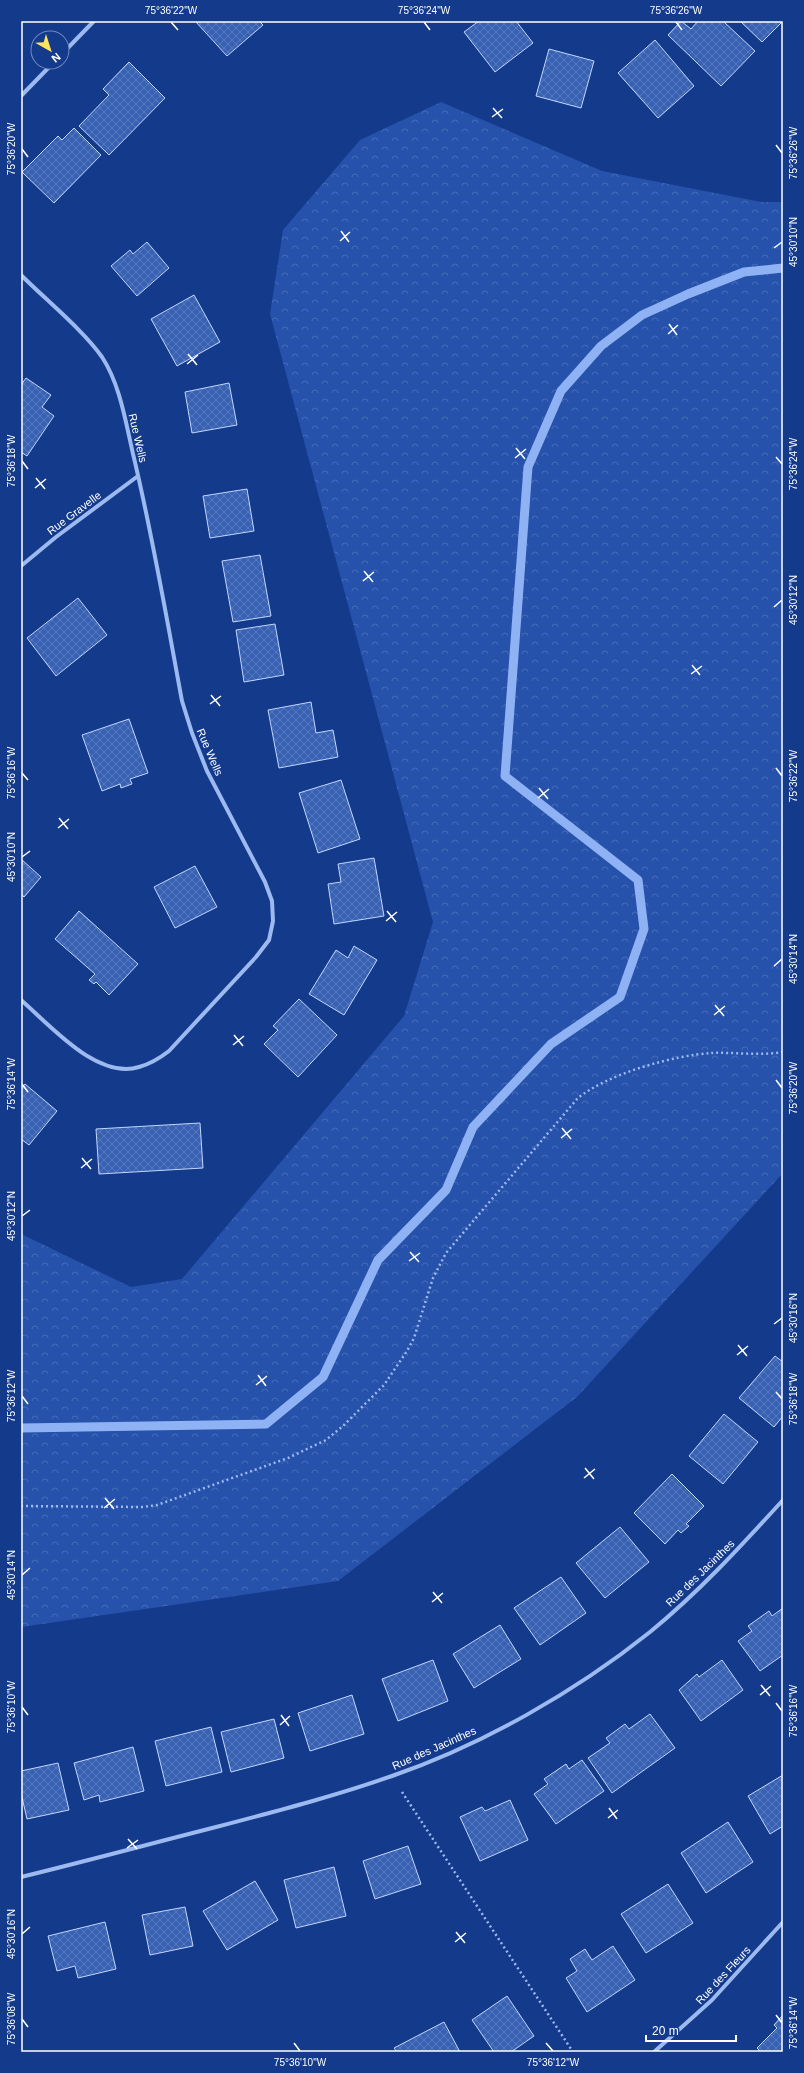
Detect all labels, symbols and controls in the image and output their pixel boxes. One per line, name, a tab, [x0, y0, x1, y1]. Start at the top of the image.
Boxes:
text: 75°36'22"W	[145, 5, 198, 16]
text: 75°36'24"W	[398, 5, 451, 16]
text: 75°36'26"W	[650, 5, 703, 16]
north arrow	[30, 30, 70, 70]
text: N	[49, 51, 63, 65]
text: 75°36'20"W	[6, 122, 17, 175]
text: 75°36'26"W	[788, 126, 799, 179]
text: 45°30'10"N	[788, 217, 799, 267]
street label: Rue Wells	[127, 412, 150, 464]
text: 75°36'18"W	[6, 434, 17, 487]
text: 75°36'24"W	[788, 437, 799, 490]
street label: Rue Gravelle	[45, 489, 103, 537]
text: 45°30'12"N	[788, 575, 799, 625]
street label: Rue Wells	[195, 727, 225, 778]
text: 75°36'16"W	[6, 746, 17, 799]
text: 75°36'22"W	[788, 749, 799, 802]
text: 45°30'10"N	[6, 832, 17, 882]
text: 45°30'14"N	[788, 934, 799, 984]
text: 75°36'14"W	[6, 1057, 17, 1110]
text: 75°36'20"W	[788, 1061, 799, 1114]
text: 45°30'12"N	[6, 1191, 17, 1241]
text: 45°30'16"N	[788, 1293, 799, 1343]
text: 75°36'12"W	[6, 1369, 17, 1422]
text: 75°36'18"W	[788, 1372, 799, 1425]
street label: Rue des Jacinthes	[663, 1537, 737, 1609]
text: 45°30'14"N	[6, 1550, 17, 1600]
text: 75°36'10"W	[6, 1680, 17, 1733]
text: 75°36'16"W	[788, 1684, 799, 1737]
street label: Rue des Jacinthes	[390, 1724, 478, 1772]
text: 45°30'16"N	[6, 1909, 17, 1959]
street label: Rue des Fleurs	[693, 1943, 753, 2006]
text: 75°36'08"W	[6, 1992, 17, 2045]
text: 75°36'14"W	[788, 1996, 799, 2049]
scale bar	[646, 2017, 736, 2043]
text: 20 m	[652, 2024, 679, 2038]
text: 75°36'10"W	[274, 2057, 327, 2068]
text: 75°36'12"W	[527, 2057, 580, 2068]

